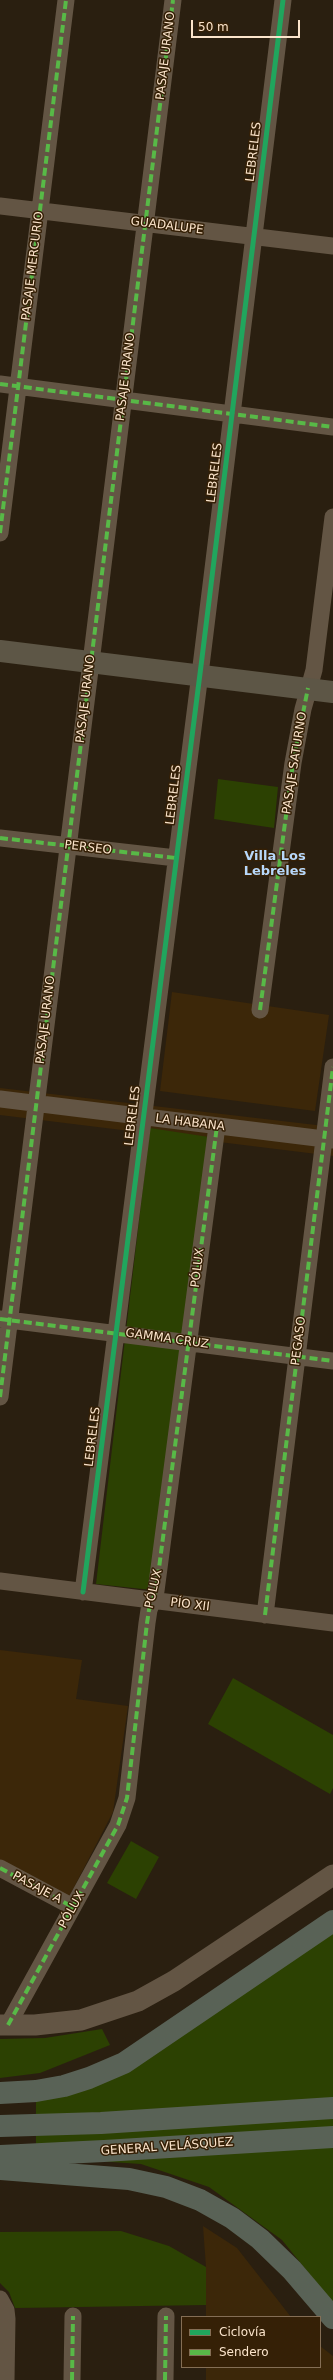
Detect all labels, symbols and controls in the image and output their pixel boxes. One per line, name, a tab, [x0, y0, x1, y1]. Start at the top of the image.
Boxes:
street label: PASAJE URANO	[153, 11, 179, 101]
scale bar	[193, 12, 302, 38]
text: 50 m	[198, 20, 229, 34]
street label: LEBRELES	[243, 121, 265, 183]
street label: PASAJE MERCURIO	[19, 211, 47, 321]
street label: GUADALUPE	[130, 214, 204, 238]
street label: PASAJE URANO	[113, 332, 139, 422]
street label: LEBRELES	[204, 442, 226, 504]
street label: PASAJE URANO	[73, 654, 99, 744]
street label: PASAJE SATURNO	[280, 711, 310, 815]
street label: LEBRELES	[163, 764, 185, 826]
street label: PERSEO	[63, 838, 113, 858]
district label: Villa Los Lebreles	[244, 849, 306, 880]
street label: PASAJE URANO	[33, 975, 59, 1065]
street label: LEBRELES	[122, 1085, 144, 1147]
street label: LA HABANA	[154, 1112, 226, 1134]
street label: PÓLUX	[188, 1247, 208, 1289]
street label: PEGASO	[289, 1316, 309, 1366]
street label: GAMMA CRUZ	[125, 1326, 209, 1352]
street label: LEBRELES	[82, 1406, 104, 1468]
street label: PÓLUX	[143, 1568, 165, 1610]
street label: PÍO XII	[170, 1595, 210, 1615]
street label: PASAJE A	[10, 1869, 64, 1907]
street label: PÓLUX	[56, 1889, 88, 1931]
street label: GENERAL VELÁSQUEZ	[100, 2135, 234, 2159]
legend	[181, 2316, 321, 2368]
text: Ciclovía	[219, 2325, 266, 2339]
text: Sendero	[219, 2345, 269, 2359]

